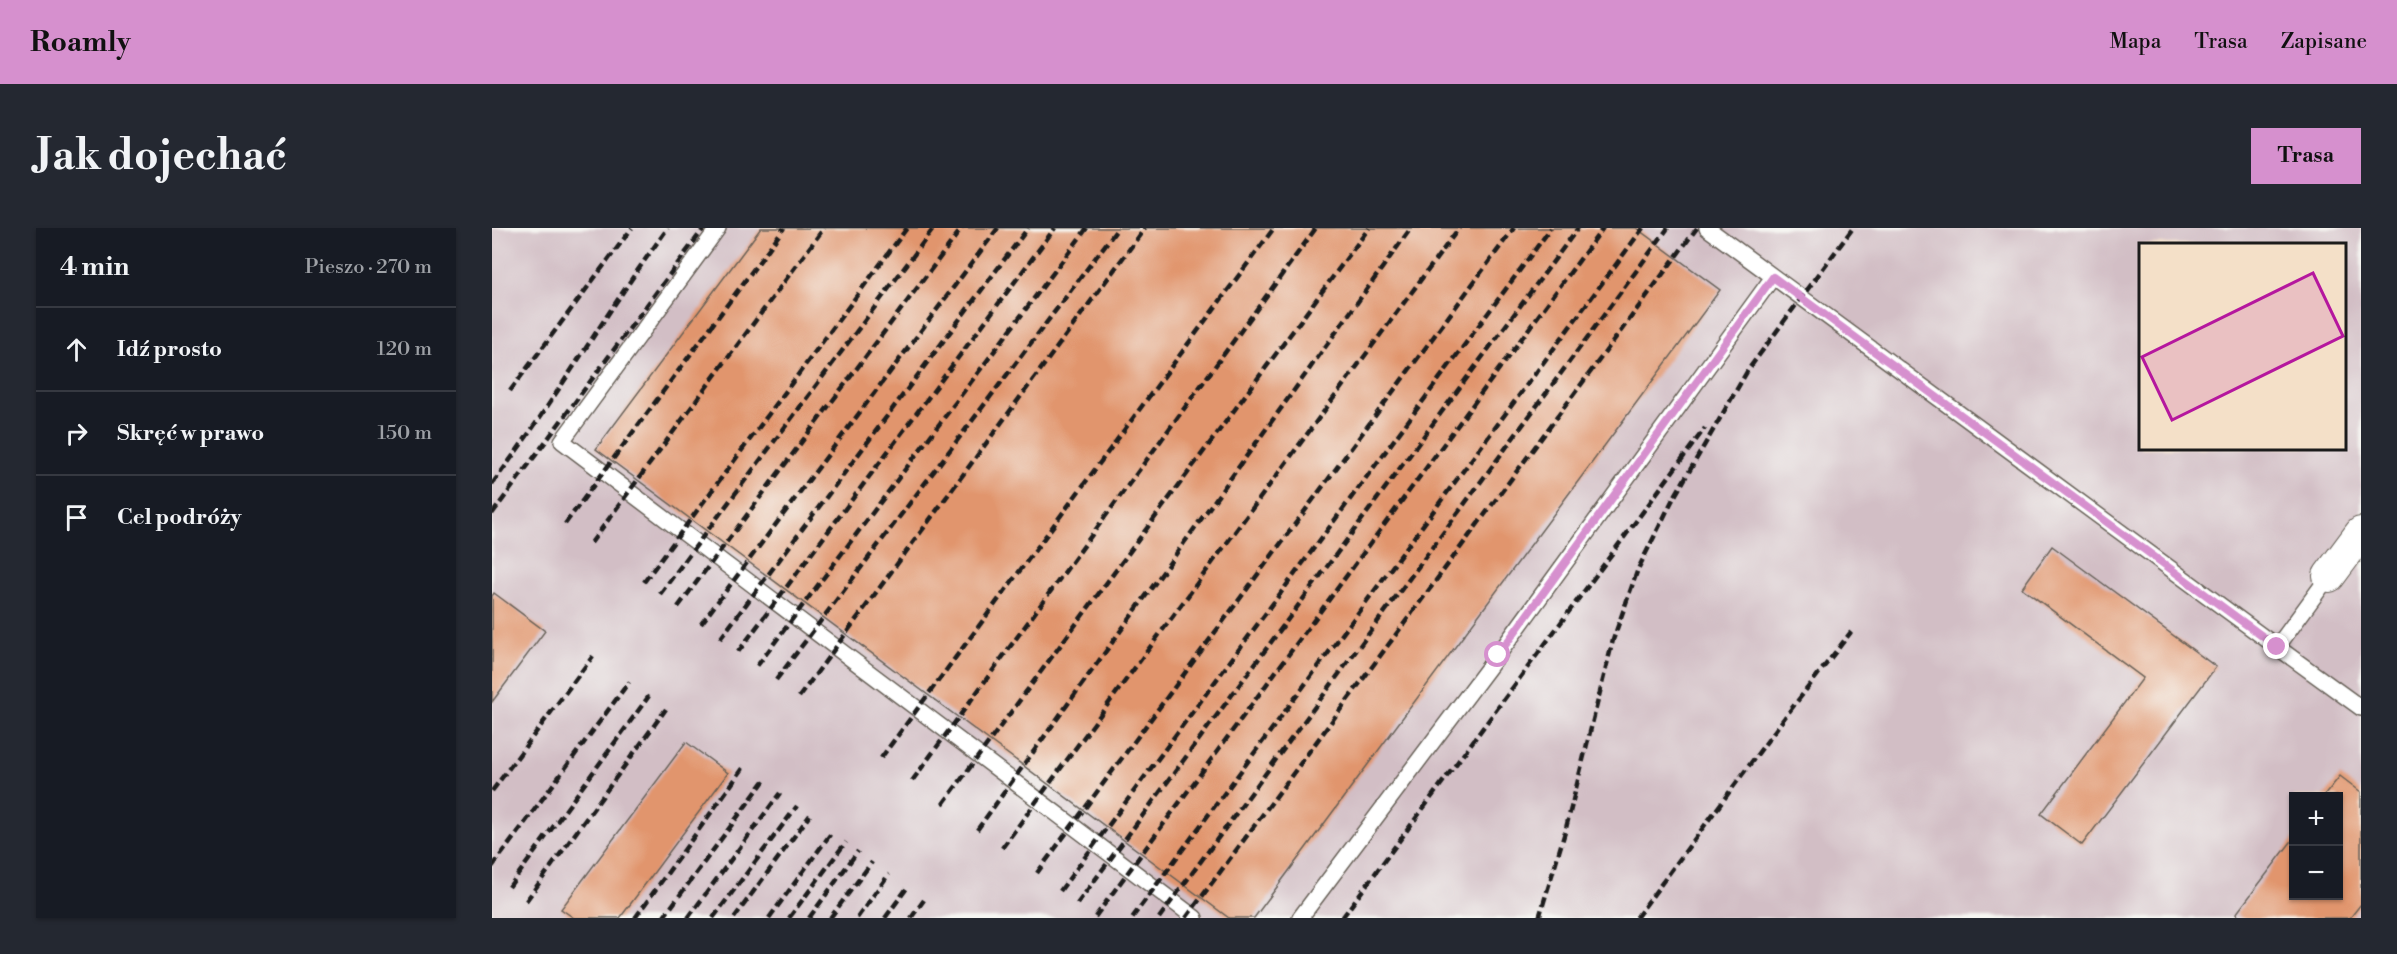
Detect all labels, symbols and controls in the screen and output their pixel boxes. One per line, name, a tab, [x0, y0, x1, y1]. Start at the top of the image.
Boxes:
text: Roamly	[30, 25, 131, 60]
text: Mapa	[2109, 29, 2161, 55]
text: Trasa	[2194, 29, 2248, 55]
text: Zapisane	[2281, 29, 2367, 55]
button: Trasa	[2251, 128, 2361, 184]
text: Jak dojechać	[36, 130, 287, 183]
inset map	[2139, 243, 2346, 450]
text: 4 min	[60, 251, 130, 283]
text: Pieszo · 270 m	[305, 255, 432, 280]
icon: ahead	[60, 333, 93, 366]
text: Idź prosto	[117, 336, 222, 363]
text: 120 m	[377, 337, 432, 362]
icon: right	[60, 417, 93, 450]
text: Skręć w prawo	[117, 420, 264, 447]
text: 150 m	[377, 421, 432, 446]
icon: arrive	[60, 501, 93, 534]
text: Cel podróży	[117, 504, 241, 531]
route end	[2263, 633, 2289, 659]
route start	[1484, 641, 1510, 667]
map controls	[2289, 792, 2343, 900]
button: +	[2289, 792, 2343, 846]
button: −	[2289, 846, 2343, 900]

